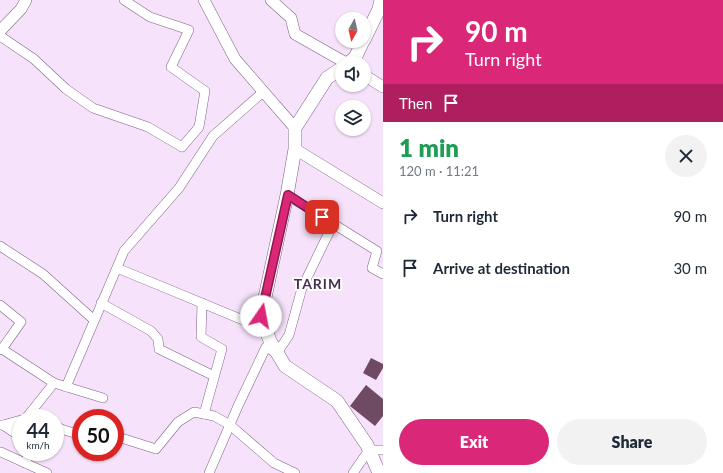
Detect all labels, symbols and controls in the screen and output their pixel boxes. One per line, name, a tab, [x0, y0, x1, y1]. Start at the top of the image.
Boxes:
north arrow	[335, 12, 371, 48]
map controls	[335, 12, 371, 136]
text: 90 m	[465, 14, 528, 48]
icon: right	[399, 16, 451, 68]
text: Turn right	[465, 48, 542, 70]
button: sound	[335, 56, 371, 92]
icon: arrive	[440, 92, 462, 114]
text: Then	[399, 94, 432, 112]
button: layers	[335, 100, 371, 136]
text: 1 min	[399, 133, 459, 162]
button: close	[665, 135, 707, 177]
text: 120 m · 11:21	[399, 163, 479, 179]
pin	[305, 200, 339, 234]
icon: right	[399, 205, 421, 227]
icon: arrive	[311, 206, 333, 228]
text: Turn right	[433, 207, 498, 225]
text: 90 m	[673, 207, 707, 225]
icon: arrive	[399, 257, 421, 279]
text: Arrive at destination	[433, 259, 570, 277]
text: 30 m	[673, 259, 707, 277]
district label: TARIM	[294, 275, 342, 292]
position arrow	[240, 295, 282, 337]
speed limit sign: 50	[72, 409, 124, 461]
text: 44	[26, 418, 50, 442]
button: Exit	[399, 419, 549, 465]
button: Share	[557, 419, 707, 465]
text: km/h	[26, 439, 50, 451]

